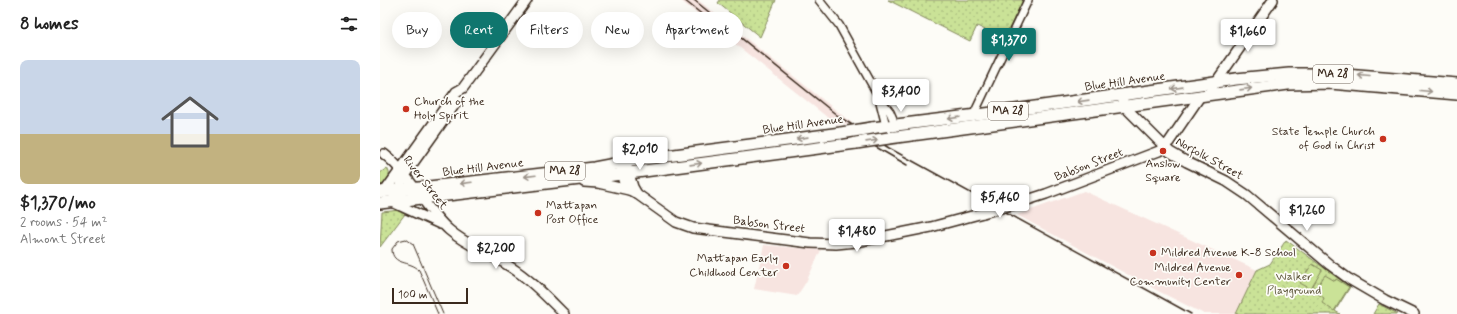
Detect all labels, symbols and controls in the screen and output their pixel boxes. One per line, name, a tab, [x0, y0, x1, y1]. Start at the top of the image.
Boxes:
chip: Buy	[392, 12, 442, 48]
chip: Rent	[450, 12, 508, 48]
chip: Filters	[516, 12, 583, 48]
chip: New	[591, 12, 644, 48]
chip: Apartment	[652, 12, 743, 48]
text: 8 homes	[20, 13, 79, 35]
icon: filters	[338, 13, 360, 35]
pin: $1,660	[1215, 19, 1281, 53]
text: $1,660	[1230, 23, 1266, 40]
pin: $1,370	[976, 28, 1042, 62]
text: $1,370	[991, 32, 1027, 49]
road number: MA 28	[1313, 65, 1353, 83]
street label: Blue Hill Avenue	[1084, 68, 1166, 96]
one-way arrow	[1358, 72, 1371, 80]
pin: $3,400	[868, 79, 934, 113]
text: $3,400	[881, 83, 921, 100]
one-way arrow	[1171, 84, 1184, 92]
one-way arrow	[1239, 85, 1252, 93]
icon: home	[154, 86, 226, 158]
one-way arrow	[1419, 88, 1432, 95]
place label: Church of the Holy Spirit	[414, 94, 485, 124]
one-way arrow	[1077, 97, 1090, 105]
road number: MA 28	[988, 102, 1028, 120]
marker: Church of the Holy Spirit	[401, 104, 411, 114]
street label: Blue Hill Avenue	[762, 111, 844, 139]
one-way arrow	[948, 114, 961, 122]
place label: State Temple Church of God in Christ	[1272, 124, 1376, 154]
one-way arrow	[796, 134, 809, 142]
street label: Norfolk Street	[1172, 134, 1246, 185]
marker: State Temple Church of God in Christ	[1378, 134, 1388, 144]
pin: $2,010	[607, 137, 673, 171]
one-way arrow	[865, 137, 878, 145]
text: $2,010	[622, 141, 658, 158]
street label: Babson Street	[1052, 144, 1126, 185]
marker: Anslow Square	[1158, 146, 1168, 156]
street label: River Street	[399, 153, 451, 213]
street label: Blue Hill Avenue	[442, 155, 524, 181]
place label: Anslow Square	[1145, 156, 1181, 186]
one-way arrow	[689, 160, 702, 168]
road number: MA 28	[545, 162, 585, 180]
one-way arrow	[524, 172, 537, 180]
one-way arrow	[460, 179, 473, 187]
pin: $5,460	[967, 185, 1033, 219]
text: $5,460	[980, 189, 1020, 206]
text: $1,370/mo	[20, 192, 96, 214]
place label: Mattapan Post Office	[546, 198, 598, 228]
pin: $1,260	[1274, 198, 1340, 232]
text: $1,260	[1289, 202, 1325, 219]
marker: Mattapan Post Office	[533, 208, 543, 218]
street label: Babson Street	[732, 213, 806, 237]
text: 2 rooms · 54 m²	[20, 214, 107, 231]
pin: $1,480	[824, 219, 890, 253]
text: $1,480	[838, 223, 876, 240]
text: Almont Street	[20, 231, 105, 248]
pin: $2,200	[463, 236, 529, 270]
text: $2,200	[477, 240, 515, 257]
place label: Mildred Avenue K-8 School	[1161, 245, 1296, 261]
marker: Mildred Avenue K-8 School	[1148, 248, 1158, 258]
place label: Mattapan Early Childhood Center	[689, 251, 778, 281]
place label: Mildred Avenue Community Center	[1129, 260, 1231, 290]
marker: Mattapan Early Childhood Center	[781, 261, 791, 271]
park label: Walker Playground	[1267, 269, 1321, 299]
marker: Mildred Avenue Community Center	[1234, 270, 1244, 280]
scale bar	[392, 286, 468, 305]
text: 100 m	[398, 288, 428, 302]

